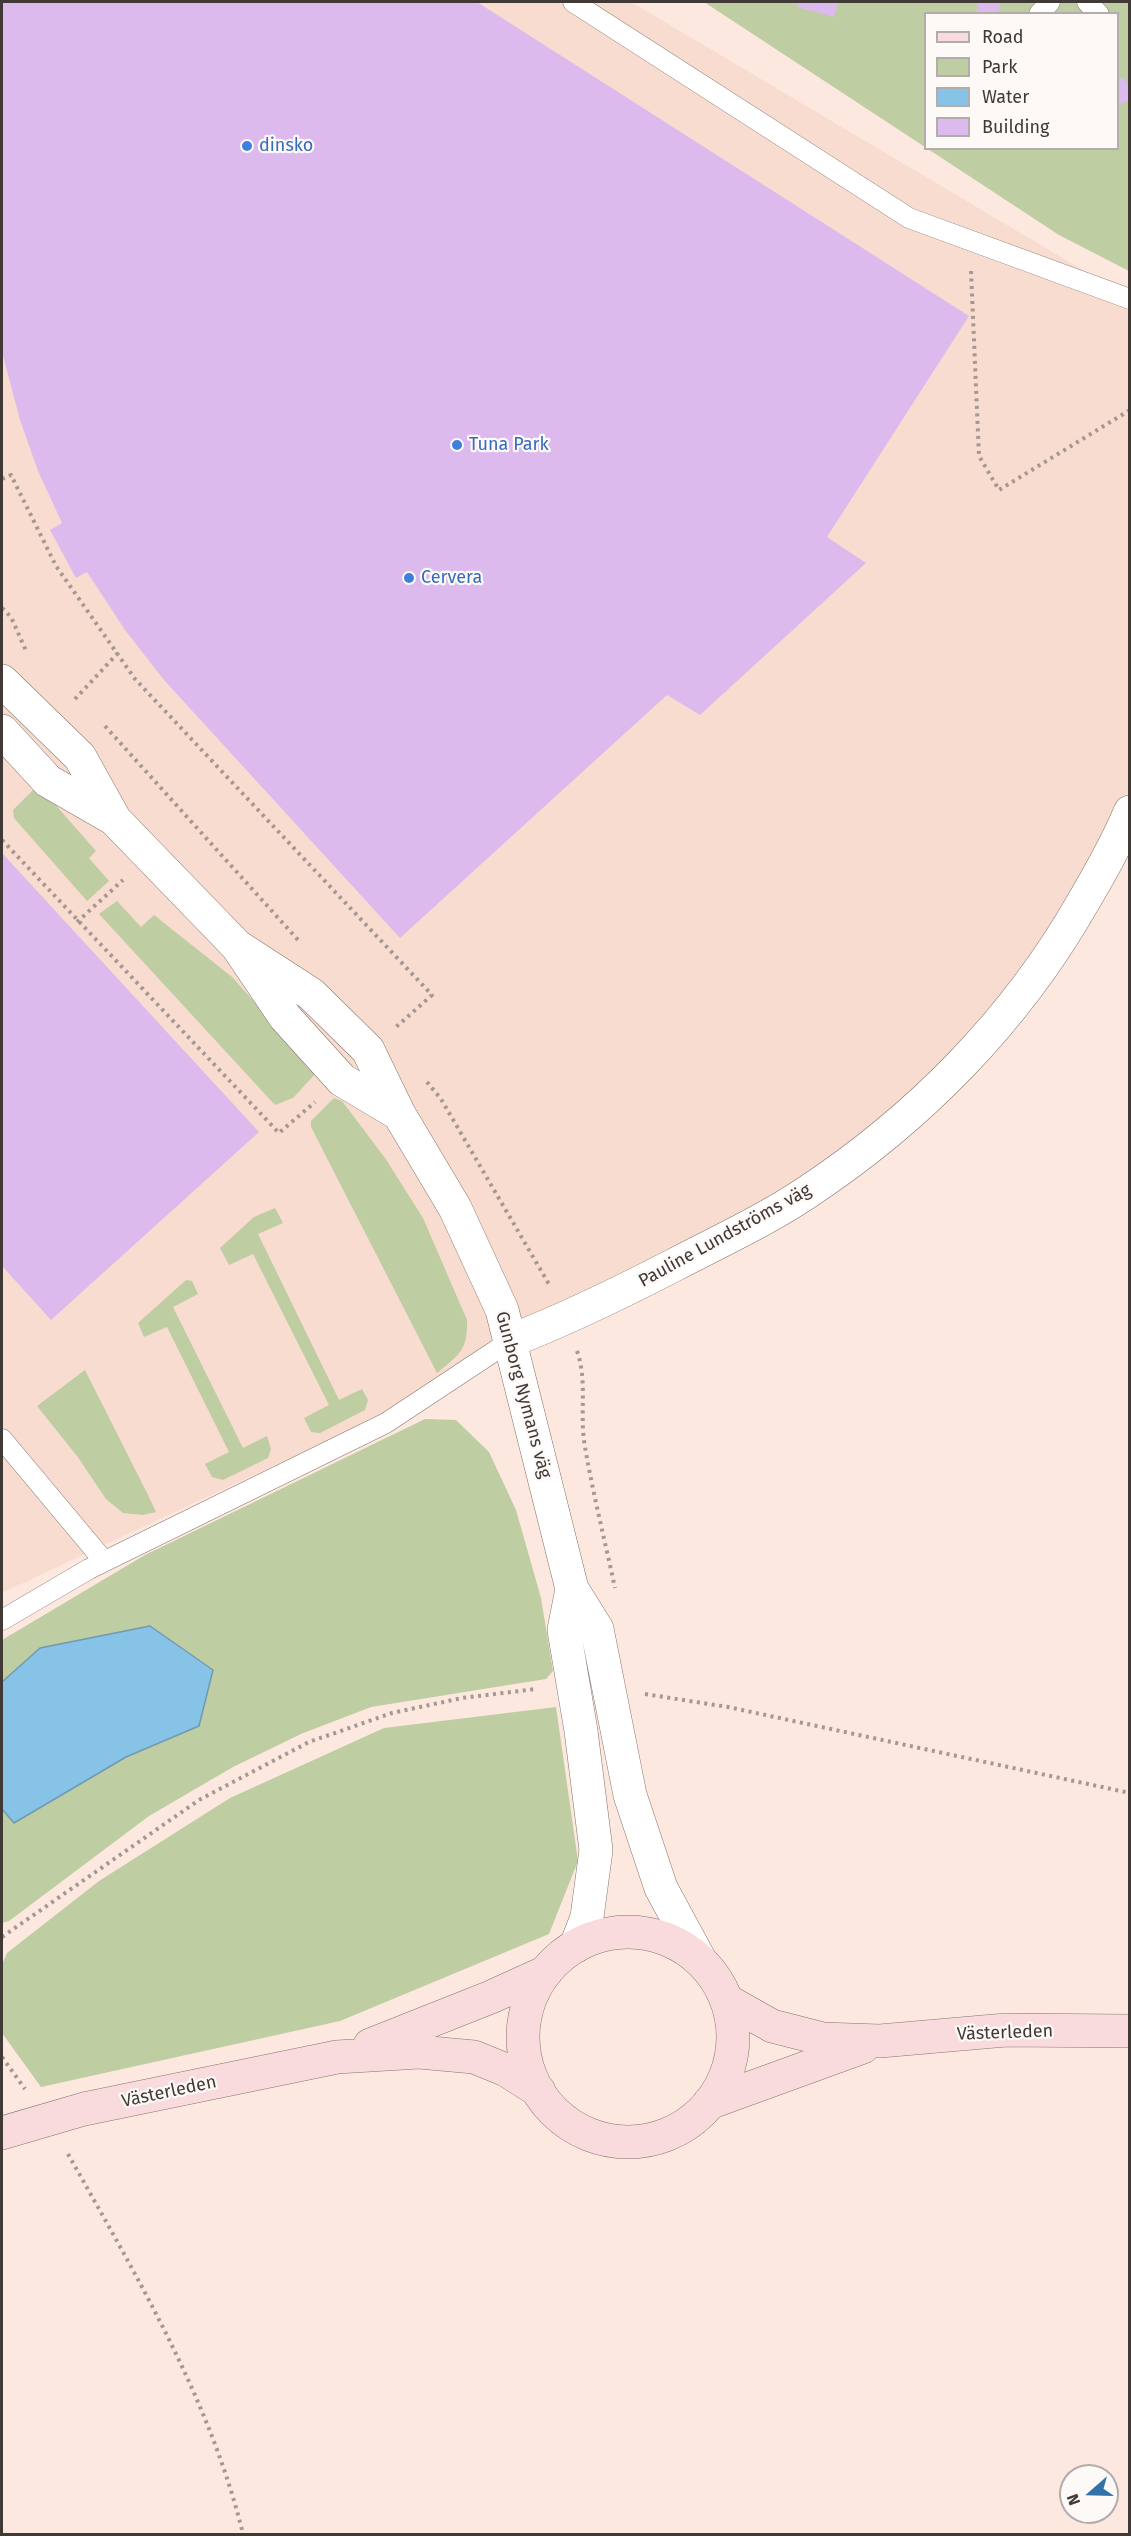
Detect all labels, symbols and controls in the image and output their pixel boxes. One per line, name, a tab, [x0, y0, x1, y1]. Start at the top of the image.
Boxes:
legend	[924, 12, 1119, 150]
text: Road	[982, 26, 1024, 48]
text: Park	[982, 56, 1017, 78]
text: Water	[982, 86, 1029, 108]
text: Building	[982, 116, 1049, 138]
place label: dinsko	[259, 135, 313, 157]
marker: dinsko	[240, 139, 254, 153]
place label: Tuna Park	[469, 434, 549, 456]
marker: Tuna Park	[450, 438, 464, 452]
place label: Cervera	[421, 567, 482, 589]
marker: Cervera	[402, 571, 416, 585]
street label: Pauline Lundströms väg	[635, 1180, 815, 1292]
street label: Gunborg Nymans väg	[490, 1309, 556, 1481]
street label: Västerleden	[956, 2021, 1054, 2045]
street label: Västerleden	[120, 2071, 218, 2113]
north arrow	[1059, 2464, 1119, 2524]
text: N	[1063, 2491, 1084, 2508]

